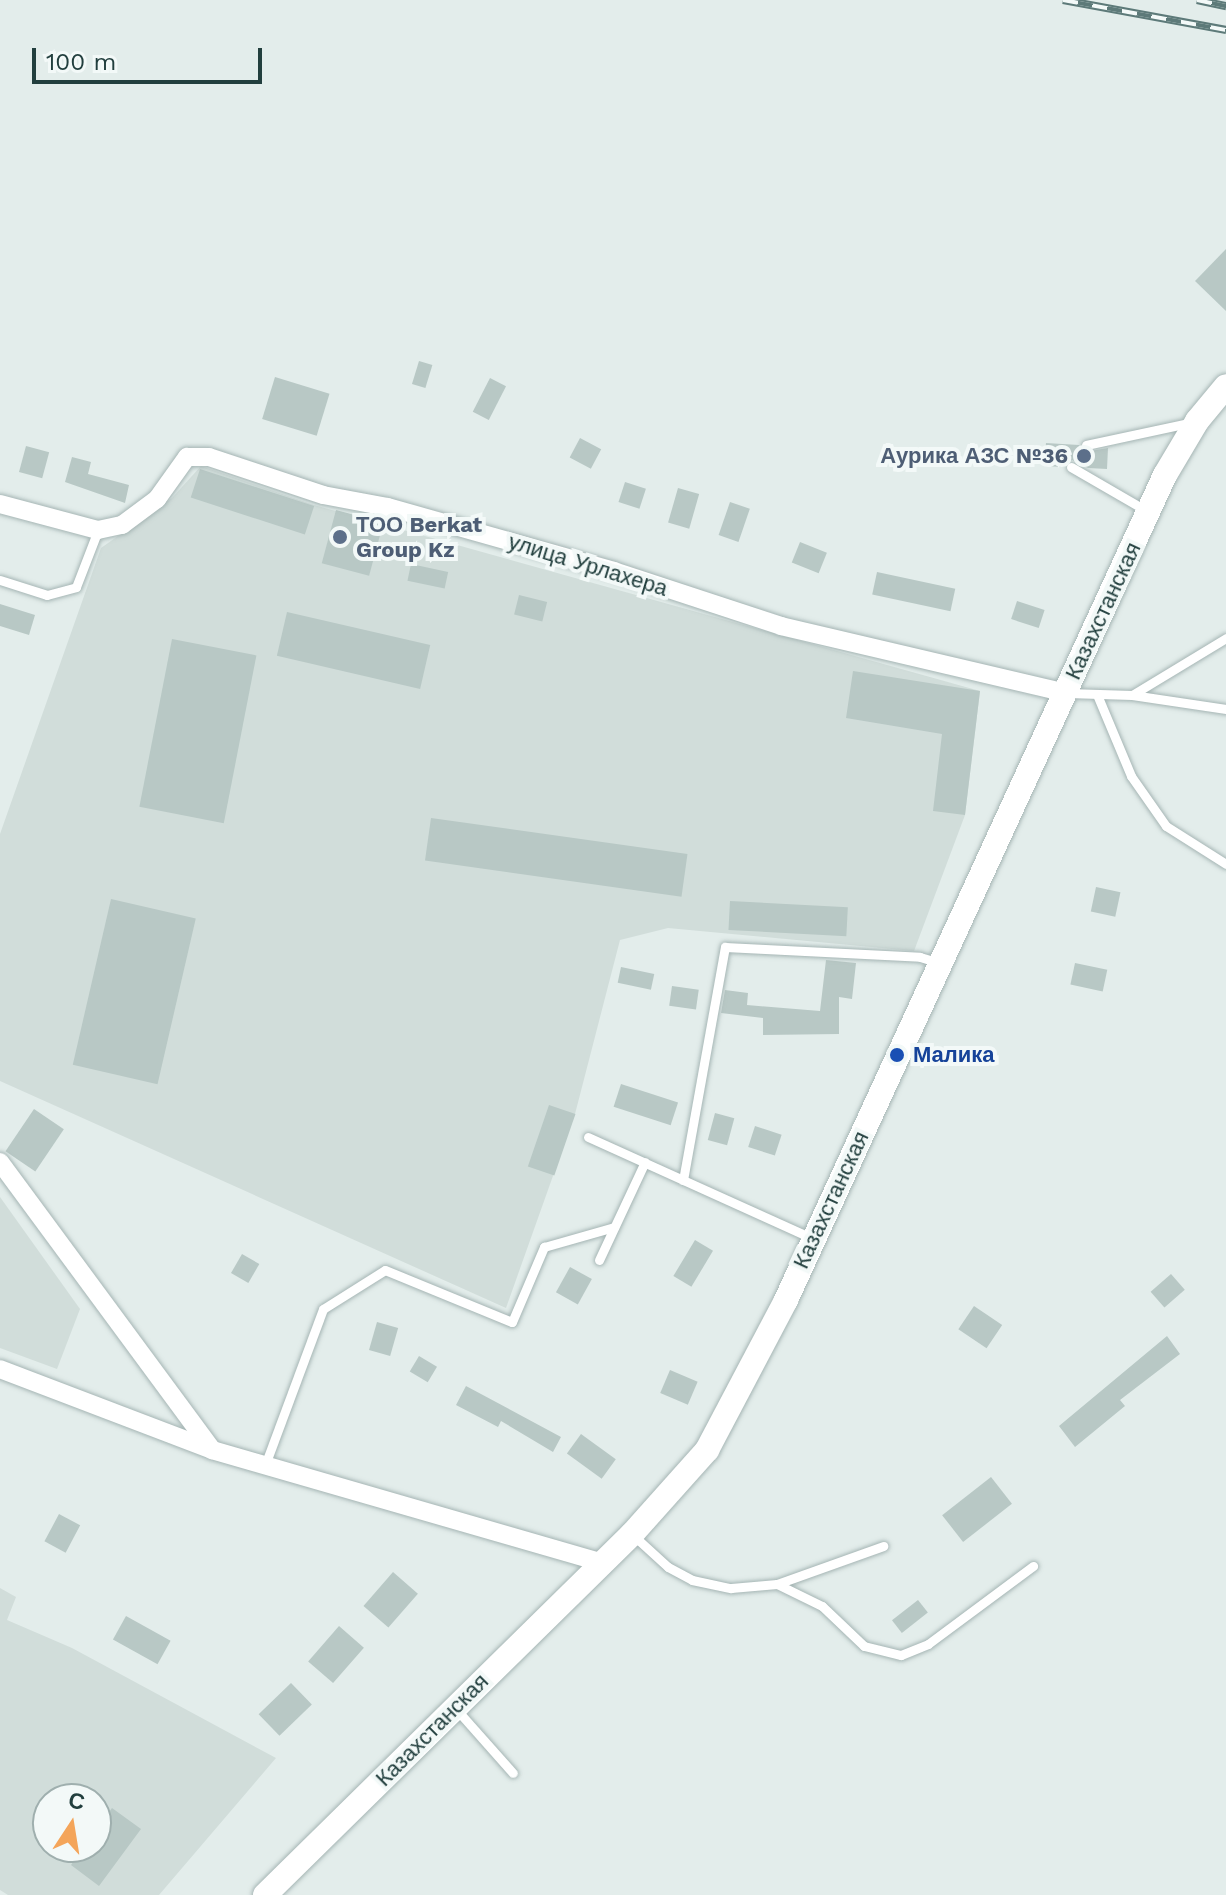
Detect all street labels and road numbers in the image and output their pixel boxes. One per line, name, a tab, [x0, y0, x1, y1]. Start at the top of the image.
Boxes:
street label: улица Урлахера	[505, 528, 671, 602]
street label: Казахстанская	[1060, 538, 1146, 684]
street label: Казахстанская	[788, 1127, 874, 1273]
street label: Казахстанская	[370, 1668, 494, 1792]

